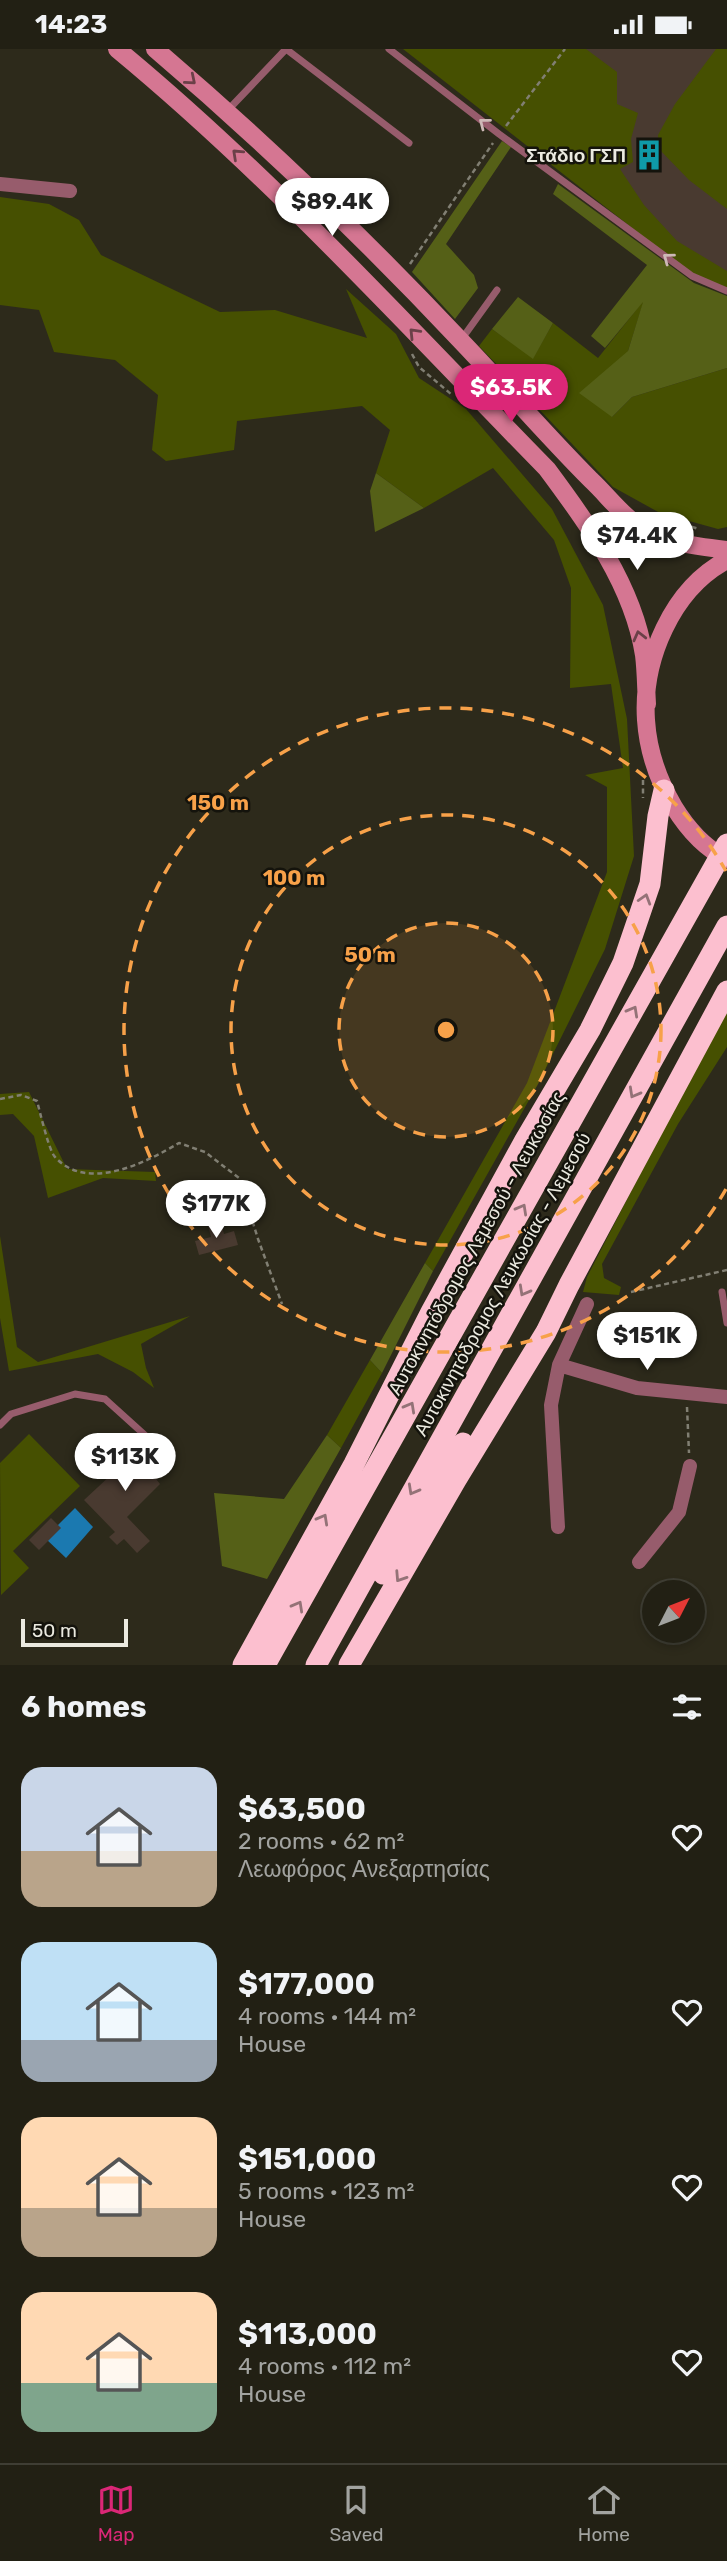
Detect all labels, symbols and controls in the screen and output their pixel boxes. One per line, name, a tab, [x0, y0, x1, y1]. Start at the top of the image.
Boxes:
text: 14:23	[35, 9, 107, 40]
one-way arrow	[183, 72, 196, 84]
one-way arrow	[480, 118, 492, 131]
building icon: Στάδιο ΓΣΠ	[632, 138, 666, 172]
place label: Στάδιο ΓΣΠ	[526, 144, 626, 167]
one-way arrow	[232, 149, 245, 162]
pin: $89.4K	[275, 179, 389, 238]
text: $89.4K	[291, 187, 373, 215]
one-way arrow	[663, 253, 676, 266]
one-way arrow	[410, 328, 423, 341]
pin: $63.5K	[454, 365, 568, 424]
text: $63.5K	[470, 373, 552, 401]
pin: $74.4K	[580, 512, 694, 572]
text: $74.4K	[597, 521, 677, 549]
one-way arrow	[633, 630, 648, 642]
text: 150 m	[187, 790, 249, 815]
text: 100 m	[263, 865, 325, 890]
one-way arrow	[637, 893, 652, 905]
text: 50 m	[344, 942, 396, 967]
one-way arrow	[625, 1005, 638, 1018]
centre of rings	[434, 1018, 458, 1042]
one-way arrow	[629, 1085, 642, 1098]
street label: Αυτοκινητόδρομος Λεμεσού - Λευκωσίας	[383, 1087, 570, 1399]
street label: Αυτοκινητόδρομος Λευκωσίας - Λεμεσού	[409, 1128, 596, 1440]
pin: $177K	[167, 1181, 265, 1240]
text: $177K	[182, 1189, 250, 1217]
one-way arrow	[514, 1204, 527, 1216]
one-way arrow	[519, 1284, 532, 1297]
pin: $151K	[598, 1313, 696, 1372]
text: $151K	[613, 1321, 681, 1349]
one-way arrow	[402, 1402, 415, 1415]
pin: $113K	[76, 1433, 174, 1493]
text: $113K	[91, 1442, 159, 1470]
one-way arrow	[408, 1483, 421, 1496]
one-way arrow	[315, 1514, 328, 1527]
one-way arrow	[395, 1570, 408, 1583]
north arrow	[642, 1580, 705, 1643]
map controls	[642, 1580, 705, 1643]
one-way arrow	[290, 1600, 303, 1613]
scale bar	[21, 1616, 128, 1648]
text: 50 m	[32, 1619, 77, 1642]
icon: filters	[668, 1688, 706, 1726]
text: 6 homes	[21, 1689, 147, 1725]
text: $63,500	[238, 1791, 366, 1827]
icon: home	[77, 1795, 161, 1879]
icon: heart	[668, 1818, 706, 1856]
text: 2 rooms · 62 m²	[238, 1827, 404, 1855]
text: Λεωφόρος Ανεξαρτησίας	[238, 1855, 490, 1883]
text: $177,000	[238, 1966, 375, 2002]
icon: home	[77, 1970, 161, 2054]
icon: heart	[668, 1993, 706, 2031]
text: 4 rooms · 144 m²	[238, 2002, 416, 2030]
text: House	[238, 2030, 306, 2058]
text: $151,000	[238, 2141, 376, 2177]
icon: home	[77, 2145, 161, 2229]
icon: heart	[668, 2168, 706, 2206]
text: 5 rooms · 123 m²	[238, 2177, 414, 2205]
text: House	[238, 2205, 306, 2233]
text: $113,000	[238, 2316, 377, 2352]
icon: home	[77, 2320, 161, 2404]
icon: heart	[668, 2343, 706, 2381]
text: 4 rooms · 112 m²	[238, 2352, 411, 2380]
text: House	[238, 2380, 306, 2408]
tab: Map	[97, 2481, 135, 2546]
tab: Saved	[329, 2481, 384, 2546]
tab: Home	[578, 2481, 630, 2546]

